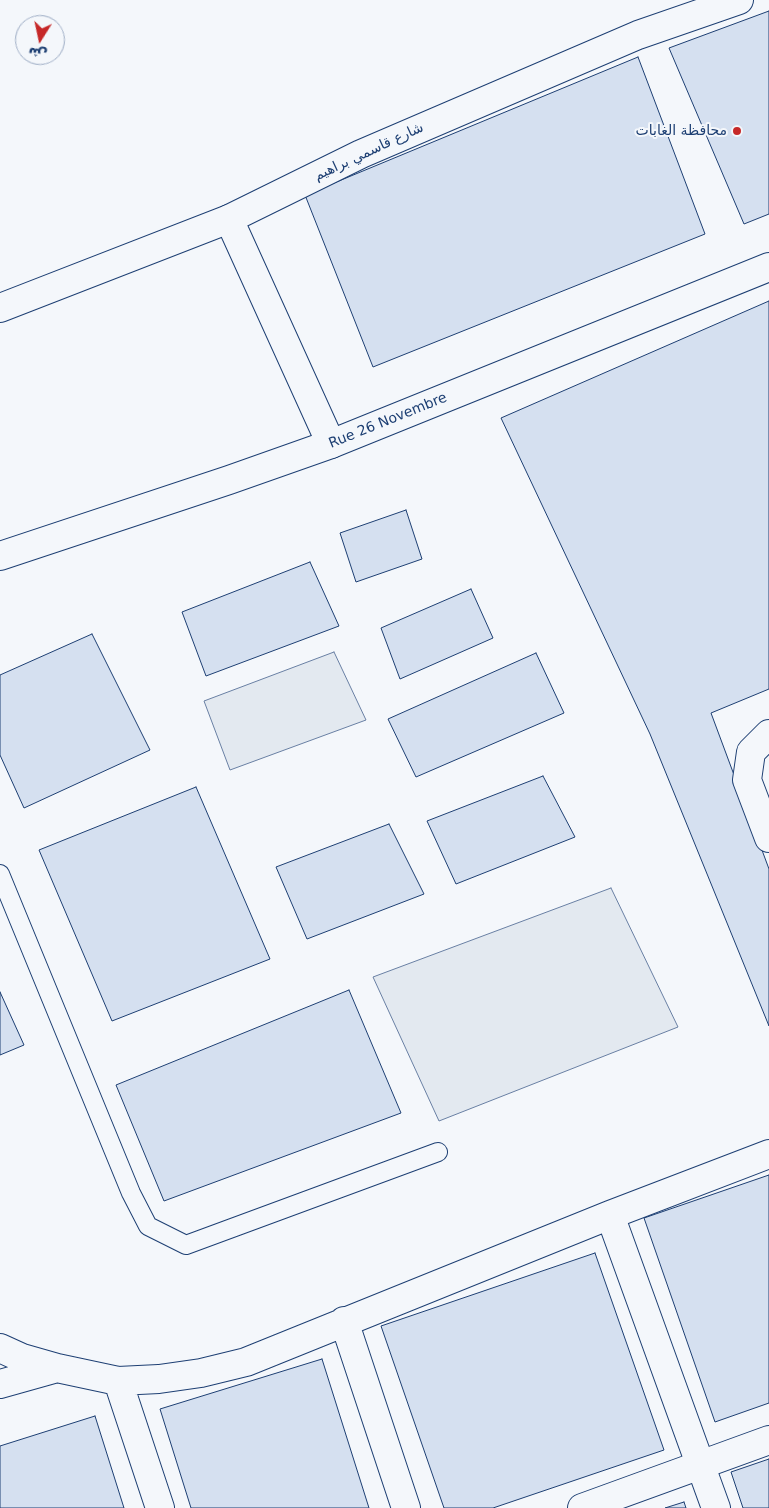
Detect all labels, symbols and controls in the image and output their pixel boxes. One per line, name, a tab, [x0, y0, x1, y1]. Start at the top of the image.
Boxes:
north arrow	[15, 15, 65, 65]
text: ش	[27, 44, 48, 63]
street label: شارع قاسمي براهيم	[312, 119, 426, 185]
place label: محافظة الغابات	[636, 123, 727, 139]
marker: محافظة الغابات	[731, 125, 743, 137]
street label: Rue 26 Novembre	[327, 390, 449, 452]

